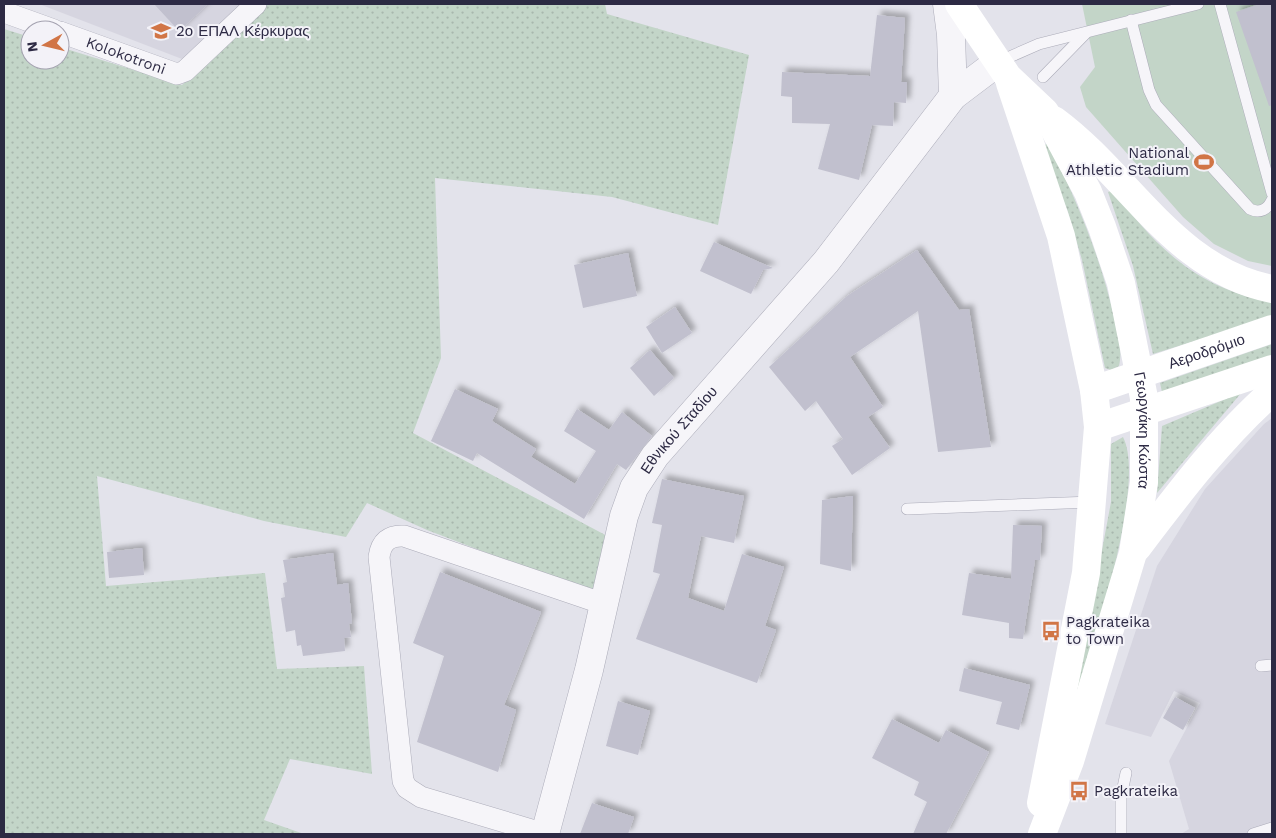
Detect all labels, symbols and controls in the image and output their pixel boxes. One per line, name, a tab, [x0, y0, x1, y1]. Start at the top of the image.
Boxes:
north arrow	[20, 20, 70, 70]
school or university icon: 2ο ΕΠΑΛ Κέρκυρας	[150, 20, 172, 42]
place label: 2ο ΕΠΑΛ Κέρκυρας	[176, 22, 310, 40]
street label: Kolokotroni	[84, 33, 168, 78]
text: N	[23, 41, 41, 53]
place label: National Athletic Stadium	[1066, 144, 1189, 179]
sports icon: National Athletic Stadium	[1193, 151, 1215, 173]
street label: Αεροδρόμιο	[1166, 330, 1247, 373]
street label: Γεωργάκη Κώστα	[1130, 370, 1153, 491]
street label: Εθνικού Σταδίου	[637, 383, 721, 477]
place label: Pagkrateika to Town	[1066, 613, 1151, 648]
bus stop icon: Pagkrateika to Town	[1040, 620, 1062, 642]
bus stop icon: Pagkrateika	[1068, 780, 1090, 802]
place label: Pagkrateika	[1094, 782, 1179, 800]

